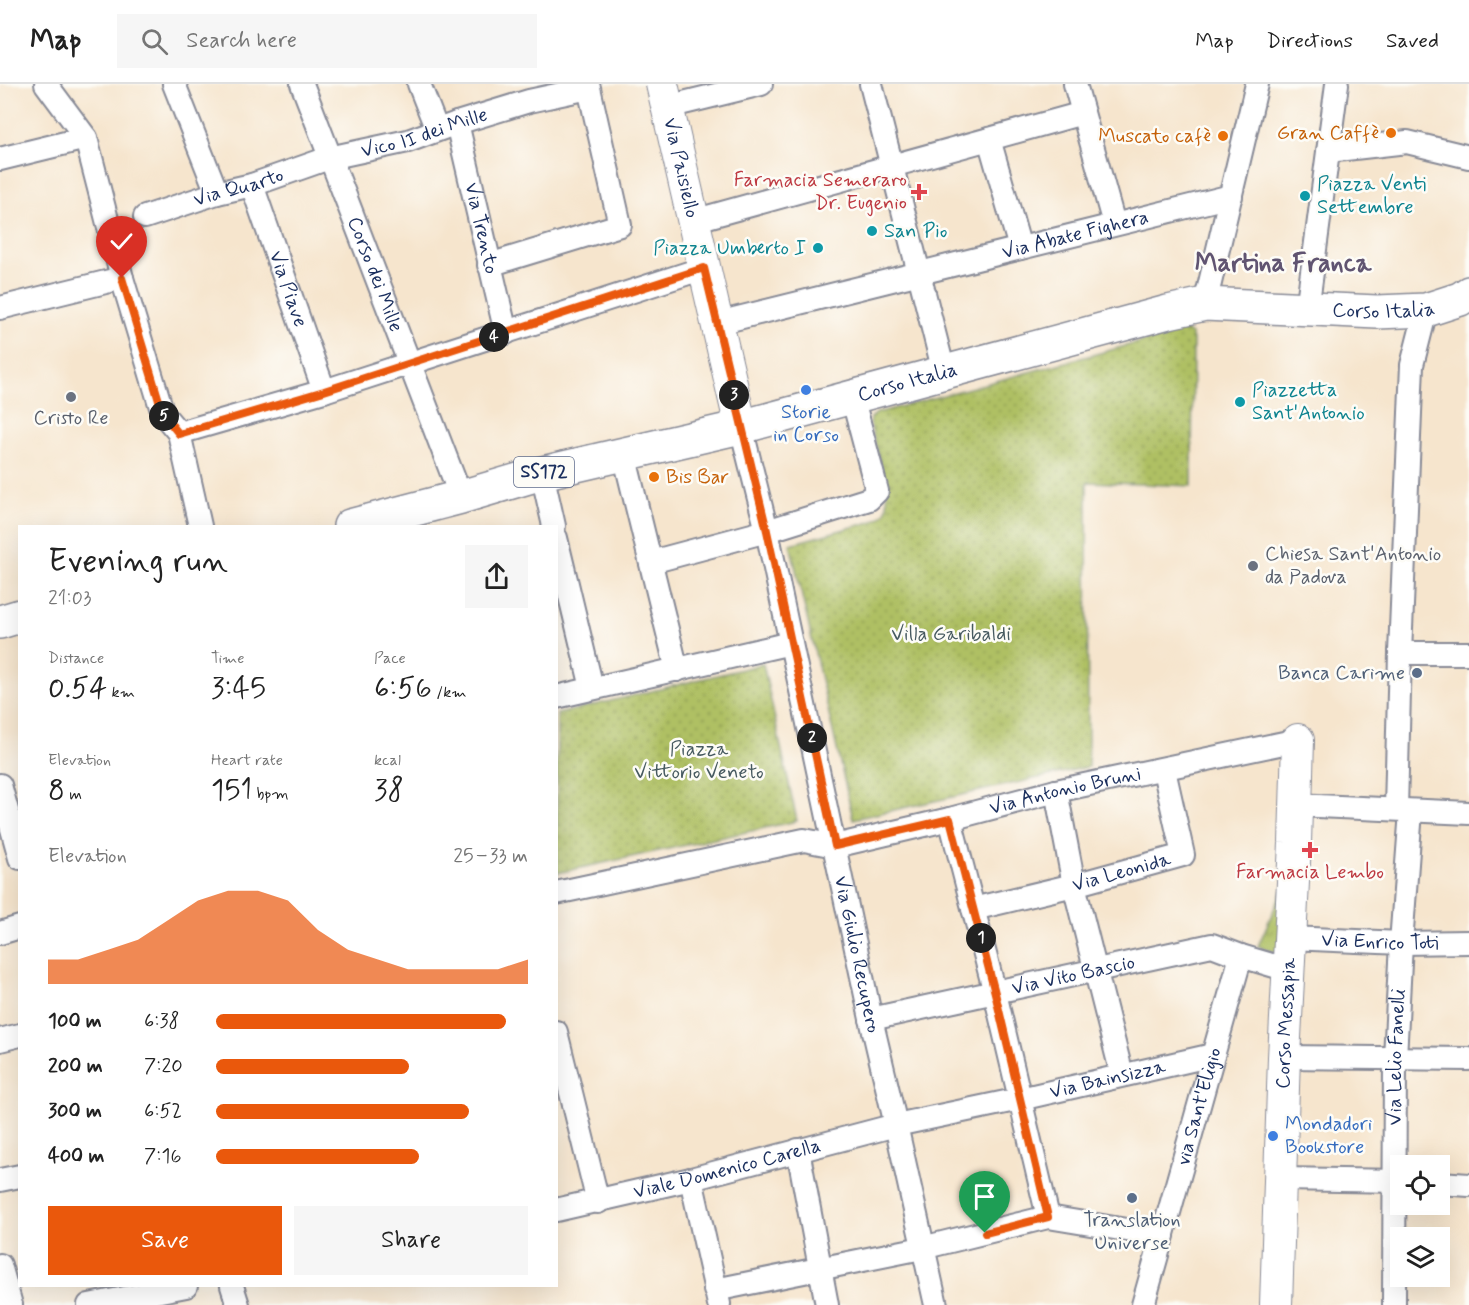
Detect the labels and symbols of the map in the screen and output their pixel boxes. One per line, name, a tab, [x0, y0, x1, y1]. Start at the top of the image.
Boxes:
street label: Vico II dei Mille	[358, 101, 491, 164]
street label: Via Paisiello	[657, 115, 706, 220]
place label: Gran Caffè	[1277, 120, 1379, 147]
place label: Muscato cafè	[1098, 123, 1211, 150]
marker: Gran Caffè	[1384, 126, 1398, 140]
marker: Muscato cafè	[1216, 129, 1230, 143]
street label: Via Quarto	[190, 161, 287, 213]
place label: Farmacia Semeraro Dr. Eugenio	[734, 167, 907, 217]
place label: Piazza Venti Settembre	[1317, 171, 1426, 221]
street label: Via Trento	[458, 180, 505, 276]
marker: Farmacia Semeraro Dr. Eugenio	[912, 185, 926, 199]
marker: Piazza Venti Settembre	[1298, 189, 1312, 203]
street label: Via Abate Fighera	[999, 203, 1151, 266]
street label: Corso dei Mille	[341, 213, 410, 336]
pin	[96, 216, 147, 278]
place label: San Pio	[884, 218, 947, 245]
marker: San Pio	[865, 224, 879, 238]
place label: Piazza Umberto I	[653, 235, 806, 262]
marker: Piazza Umberto I	[811, 241, 825, 255]
street label: Via Piave	[262, 247, 314, 331]
district label: Martina Franca	[1195, 247, 1373, 281]
street label: Corso Italia	[1332, 295, 1438, 326]
pin: 4	[479, 322, 509, 352]
street label: Corso Italia	[855, 356, 960, 408]
place label: Piazzetta Sant'Antonio	[1252, 377, 1365, 427]
pin: 3	[719, 380, 749, 410]
marker: Storie in Corso	[799, 383, 813, 397]
marker: Cristo Re	[64, 390, 78, 404]
marker: Piazzetta Sant'Antonio	[1233, 395, 1247, 409]
place label: Storie in Corso	[773, 399, 839, 449]
pin: 5	[149, 401, 179, 431]
place label: Cristo Re	[34, 405, 108, 432]
road number: SS172	[514, 457, 574, 487]
place label: Bis Bar	[666, 464, 729, 491]
marker: Bis Bar	[647, 470, 661, 484]
place label: Chiesa Sant'Antonio da Padova	[1265, 541, 1441, 591]
marker: Chiesa Sant'Antonio da Padova	[1246, 559, 1260, 573]
park label: Villa Garibaldi	[891, 621, 1011, 648]
place label: Banca Carime	[1278, 660, 1405, 687]
marker: Banca Carime	[1410, 666, 1424, 680]
pin: 2	[797, 723, 827, 753]
park label: Piazza Vittorio Veneto	[634, 736, 764, 786]
street label: Via Antonio Bruni	[986, 760, 1144, 822]
marker: Farmacia Lembo	[1303, 843, 1317, 857]
street label: Via Leonida	[1069, 845, 1175, 898]
place label: Farmacia Lembo	[1236, 859, 1384, 886]
street label: Via Giulio Recupero	[827, 873, 887, 1036]
pin: 1	[966, 923, 996, 953]
street label: Via Enrico Toti	[1321, 926, 1439, 957]
street label: Via Vito Bascio	[1009, 949, 1137, 1002]
street label: Corso Messapia	[1269, 956, 1303, 1089]
street label: Via Lelio Fanelli	[1381, 988, 1412, 1125]
street label: via Sant'Eligio	[1169, 1044, 1228, 1169]
street label: Via Bainsizza	[1047, 1053, 1169, 1105]
place label: Mondadori Bookstore	[1285, 1111, 1372, 1161]
marker: Mondadori Bookstore	[1266, 1129, 1280, 1143]
street label: Viale Domenico Carella	[631, 1132, 824, 1205]
pin	[959, 1171, 1010, 1233]
marker: Translation Universe	[1125, 1191, 1139, 1205]
place label: Translation Universe	[1083, 1207, 1181, 1257]

